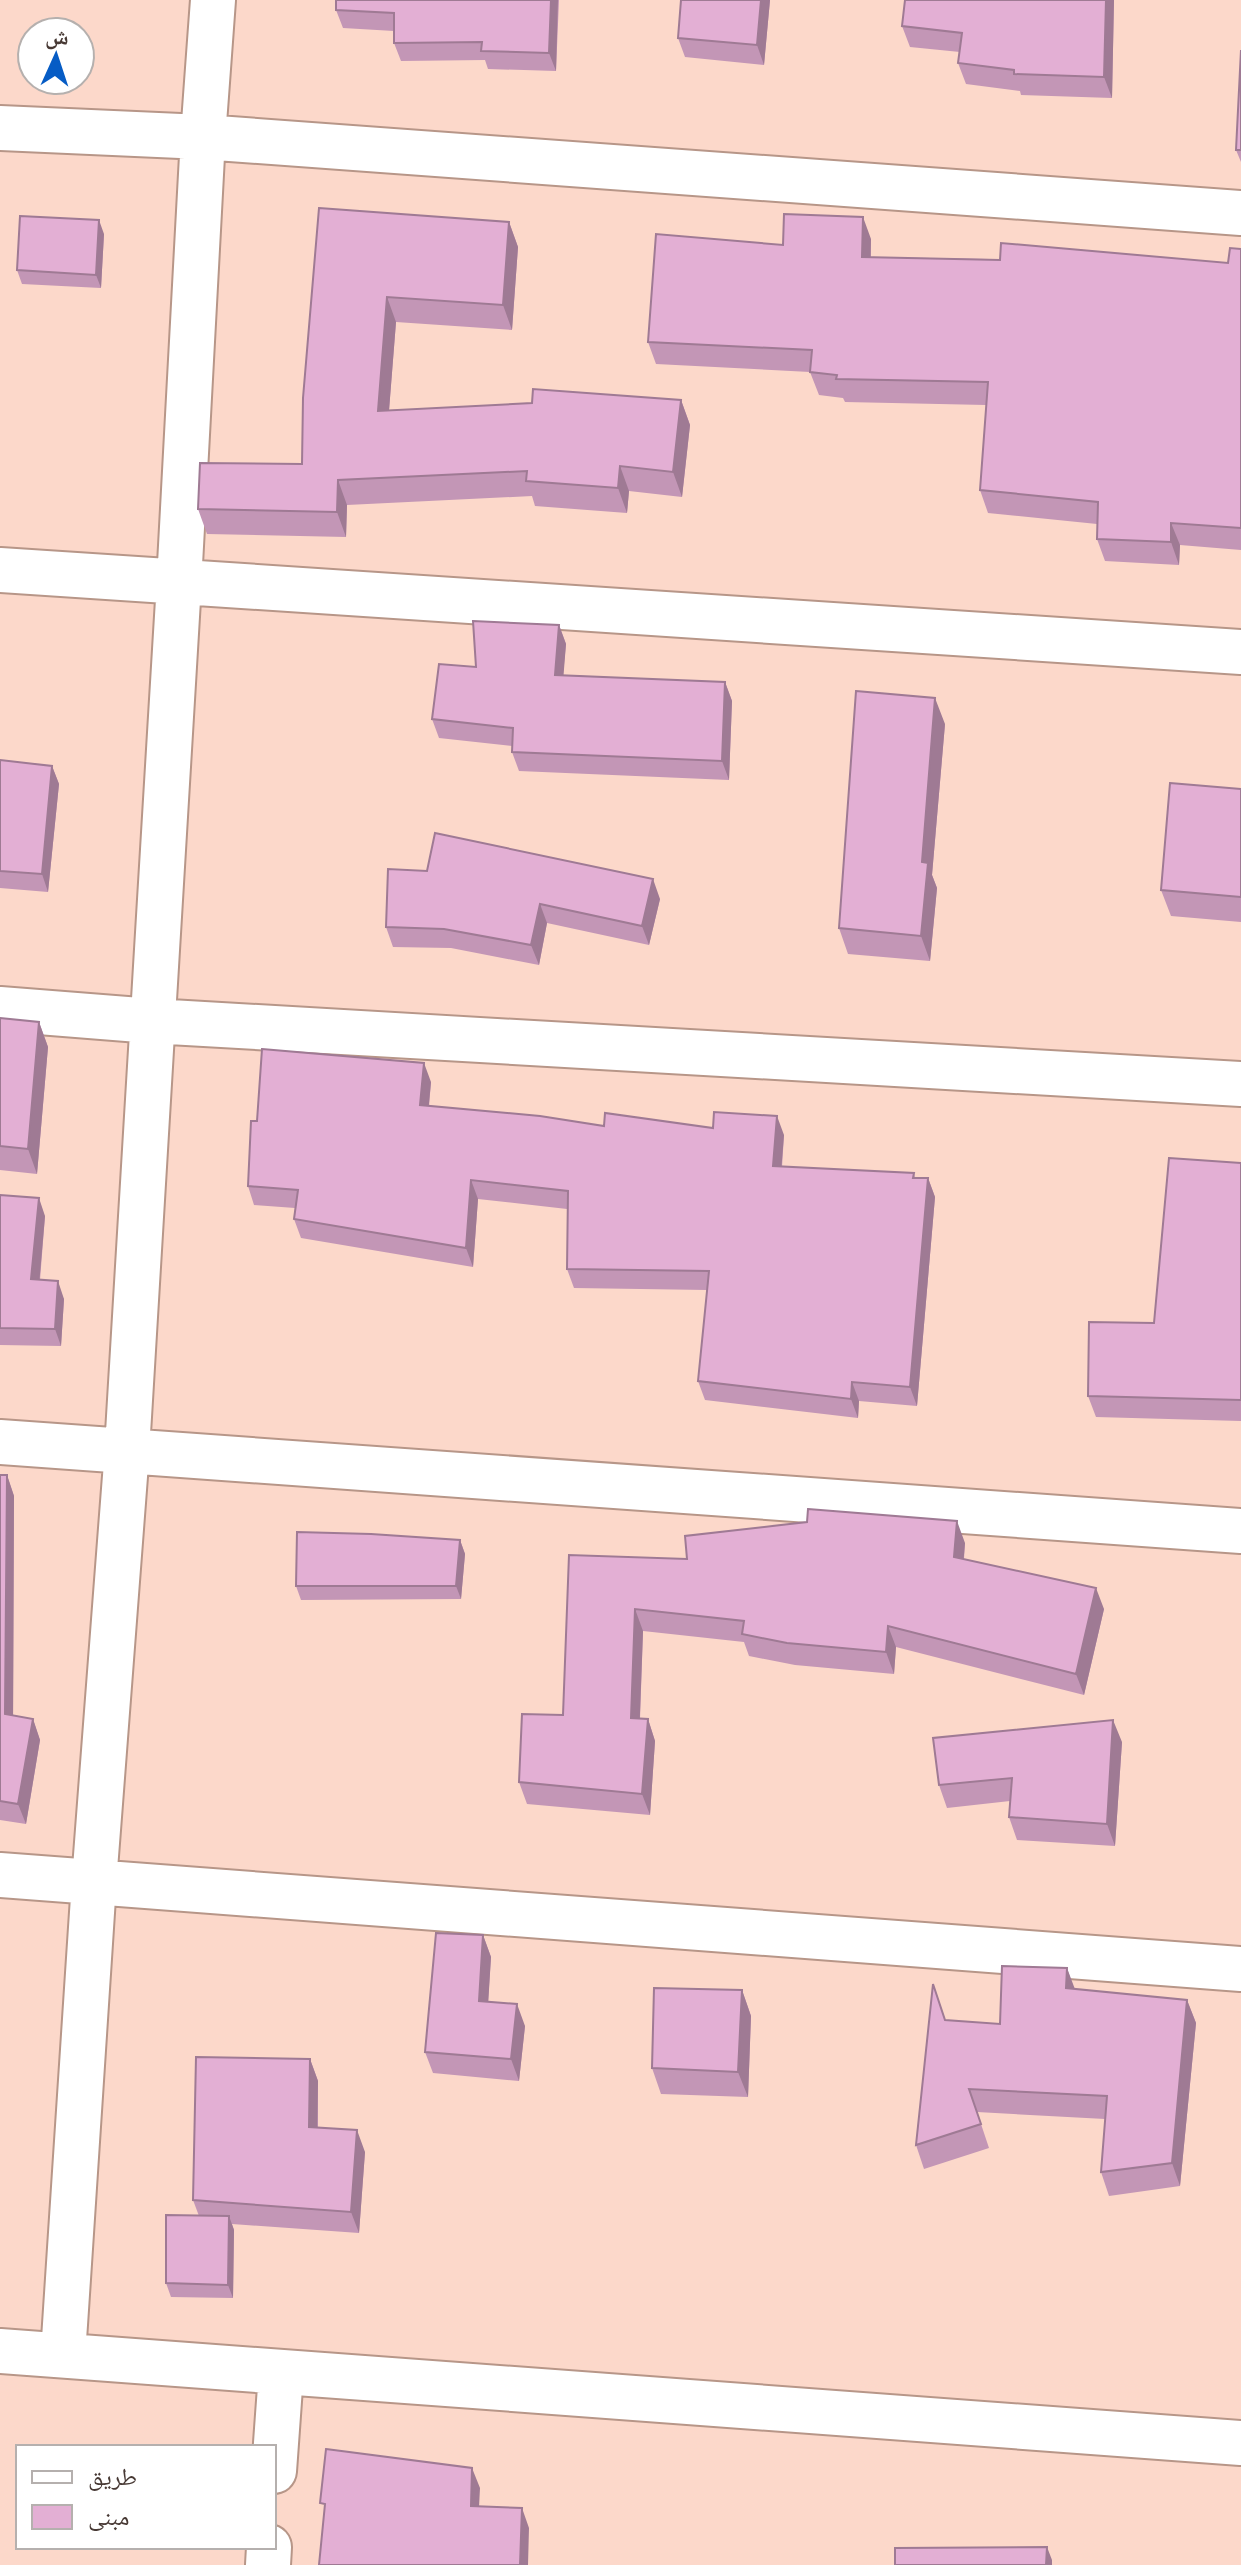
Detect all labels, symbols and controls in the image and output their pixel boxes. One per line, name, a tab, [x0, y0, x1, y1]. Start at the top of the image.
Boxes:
north arrow	[16, 16, 96, 96]
text: ش	[45, 21, 69, 51]
legend	[16, 2445, 276, 2549]
text: طريق	[88, 2461, 137, 2492]
text: مبنى	[88, 2501, 129, 2532]

